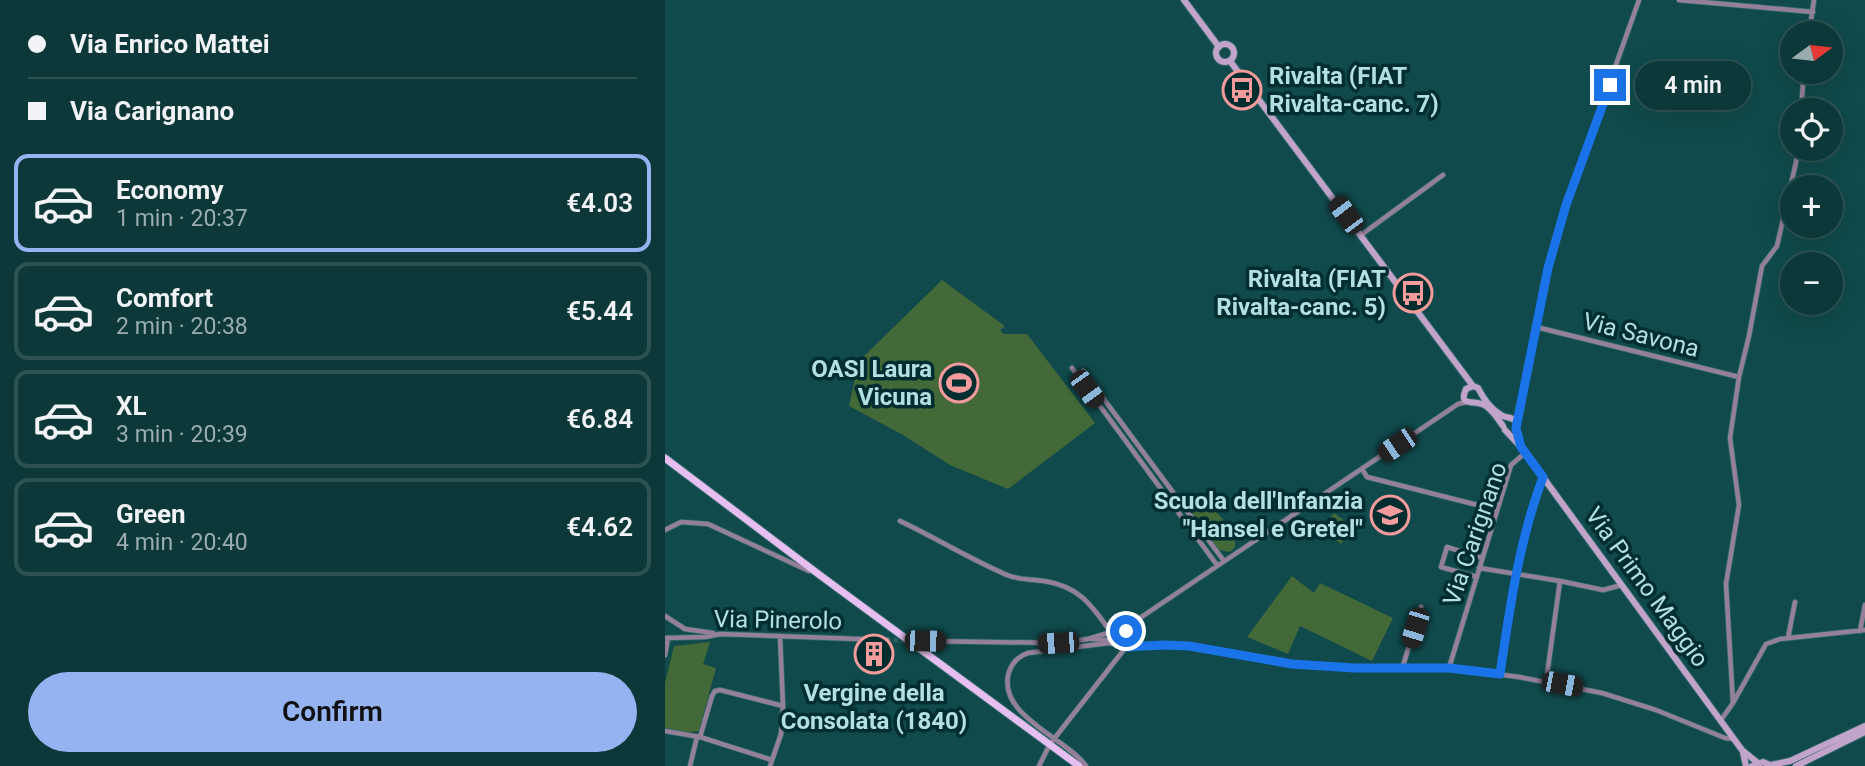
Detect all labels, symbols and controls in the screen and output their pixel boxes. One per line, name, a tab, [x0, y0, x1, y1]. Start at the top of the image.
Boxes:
north arrow	[1780, 21, 1843, 84]
map controls	[1780, 21, 1843, 315]
text: Via Enrico Mattei	[70, 29, 270, 59]
callout: 4 min	[1635, 60, 1750, 110]
place label: Rivalta (FIAT Rivalta-canc. 7)	[1269, 62, 1439, 118]
bus stop icon: Rivalta (FIAT Rivalta-canc. 7)	[1221, 69, 1263, 111]
route end	[1594, 69, 1626, 101]
text: 4 min	[1664, 72, 1722, 99]
text: Via Carignano	[70, 96, 234, 126]
button: locate	[1780, 98, 1843, 161]
icon: car	[32, 172, 95, 235]
text: Economy	[116, 175, 223, 205]
button: +	[1780, 175, 1843, 238]
text: €4.03	[566, 188, 633, 218]
car	[1325, 192, 1368, 238]
text: 1 min · 20:37	[116, 205, 248, 232]
button: −	[1780, 252, 1843, 315]
place label: Rivalta (FIAT Rivalta-canc. 5)	[1216, 265, 1386, 321]
bus stop icon: Rivalta (FIAT Rivalta-canc. 5)	[1392, 272, 1434, 314]
icon: car	[32, 280, 95, 343]
text: Comfort	[116, 283, 213, 313]
text: €5.44	[566, 296, 633, 326]
street label: Via Savona	[1580, 307, 1702, 363]
text: 2 min · 20:38	[116, 313, 248, 340]
place label: OASI Laura Vicuna	[811, 355, 932, 411]
sports icon: OASI Laura Vicuna	[938, 362, 980, 404]
car	[1067, 366, 1108, 412]
icon: car	[32, 388, 95, 451]
text: XL	[116, 391, 147, 421]
text: €6.84	[566, 404, 633, 434]
text: 3 min · 20:39	[116, 421, 248, 448]
car	[1374, 425, 1421, 465]
street label: Via Carignano	[1437, 459, 1513, 609]
place label: Scuola dell'Infanzia "Hansel e Gretel"	[1154, 487, 1363, 543]
school or university icon: Scuola dell'Infanzia "Hansel e Gretel"	[1369, 494, 1411, 536]
icon: car	[32, 496, 95, 559]
text: Green	[116, 499, 186, 529]
street label: Via Primo Maggio	[1580, 502, 1714, 672]
text: €4.62	[566, 512, 633, 542]
text: 4 min · 20:40	[116, 529, 248, 556]
street label: Via Pinerolo	[714, 605, 842, 635]
car	[1399, 605, 1432, 651]
route start	[1110, 615, 1142, 647]
car	[904, 630, 947, 652]
car	[1037, 631, 1080, 655]
building icon: Vergine della Consolata (1840)	[853, 633, 895, 675]
car	[1540, 670, 1585, 698]
button: Confirm	[28, 672, 637, 752]
place label: Vergine della Consolata (1840)	[781, 679, 967, 735]

